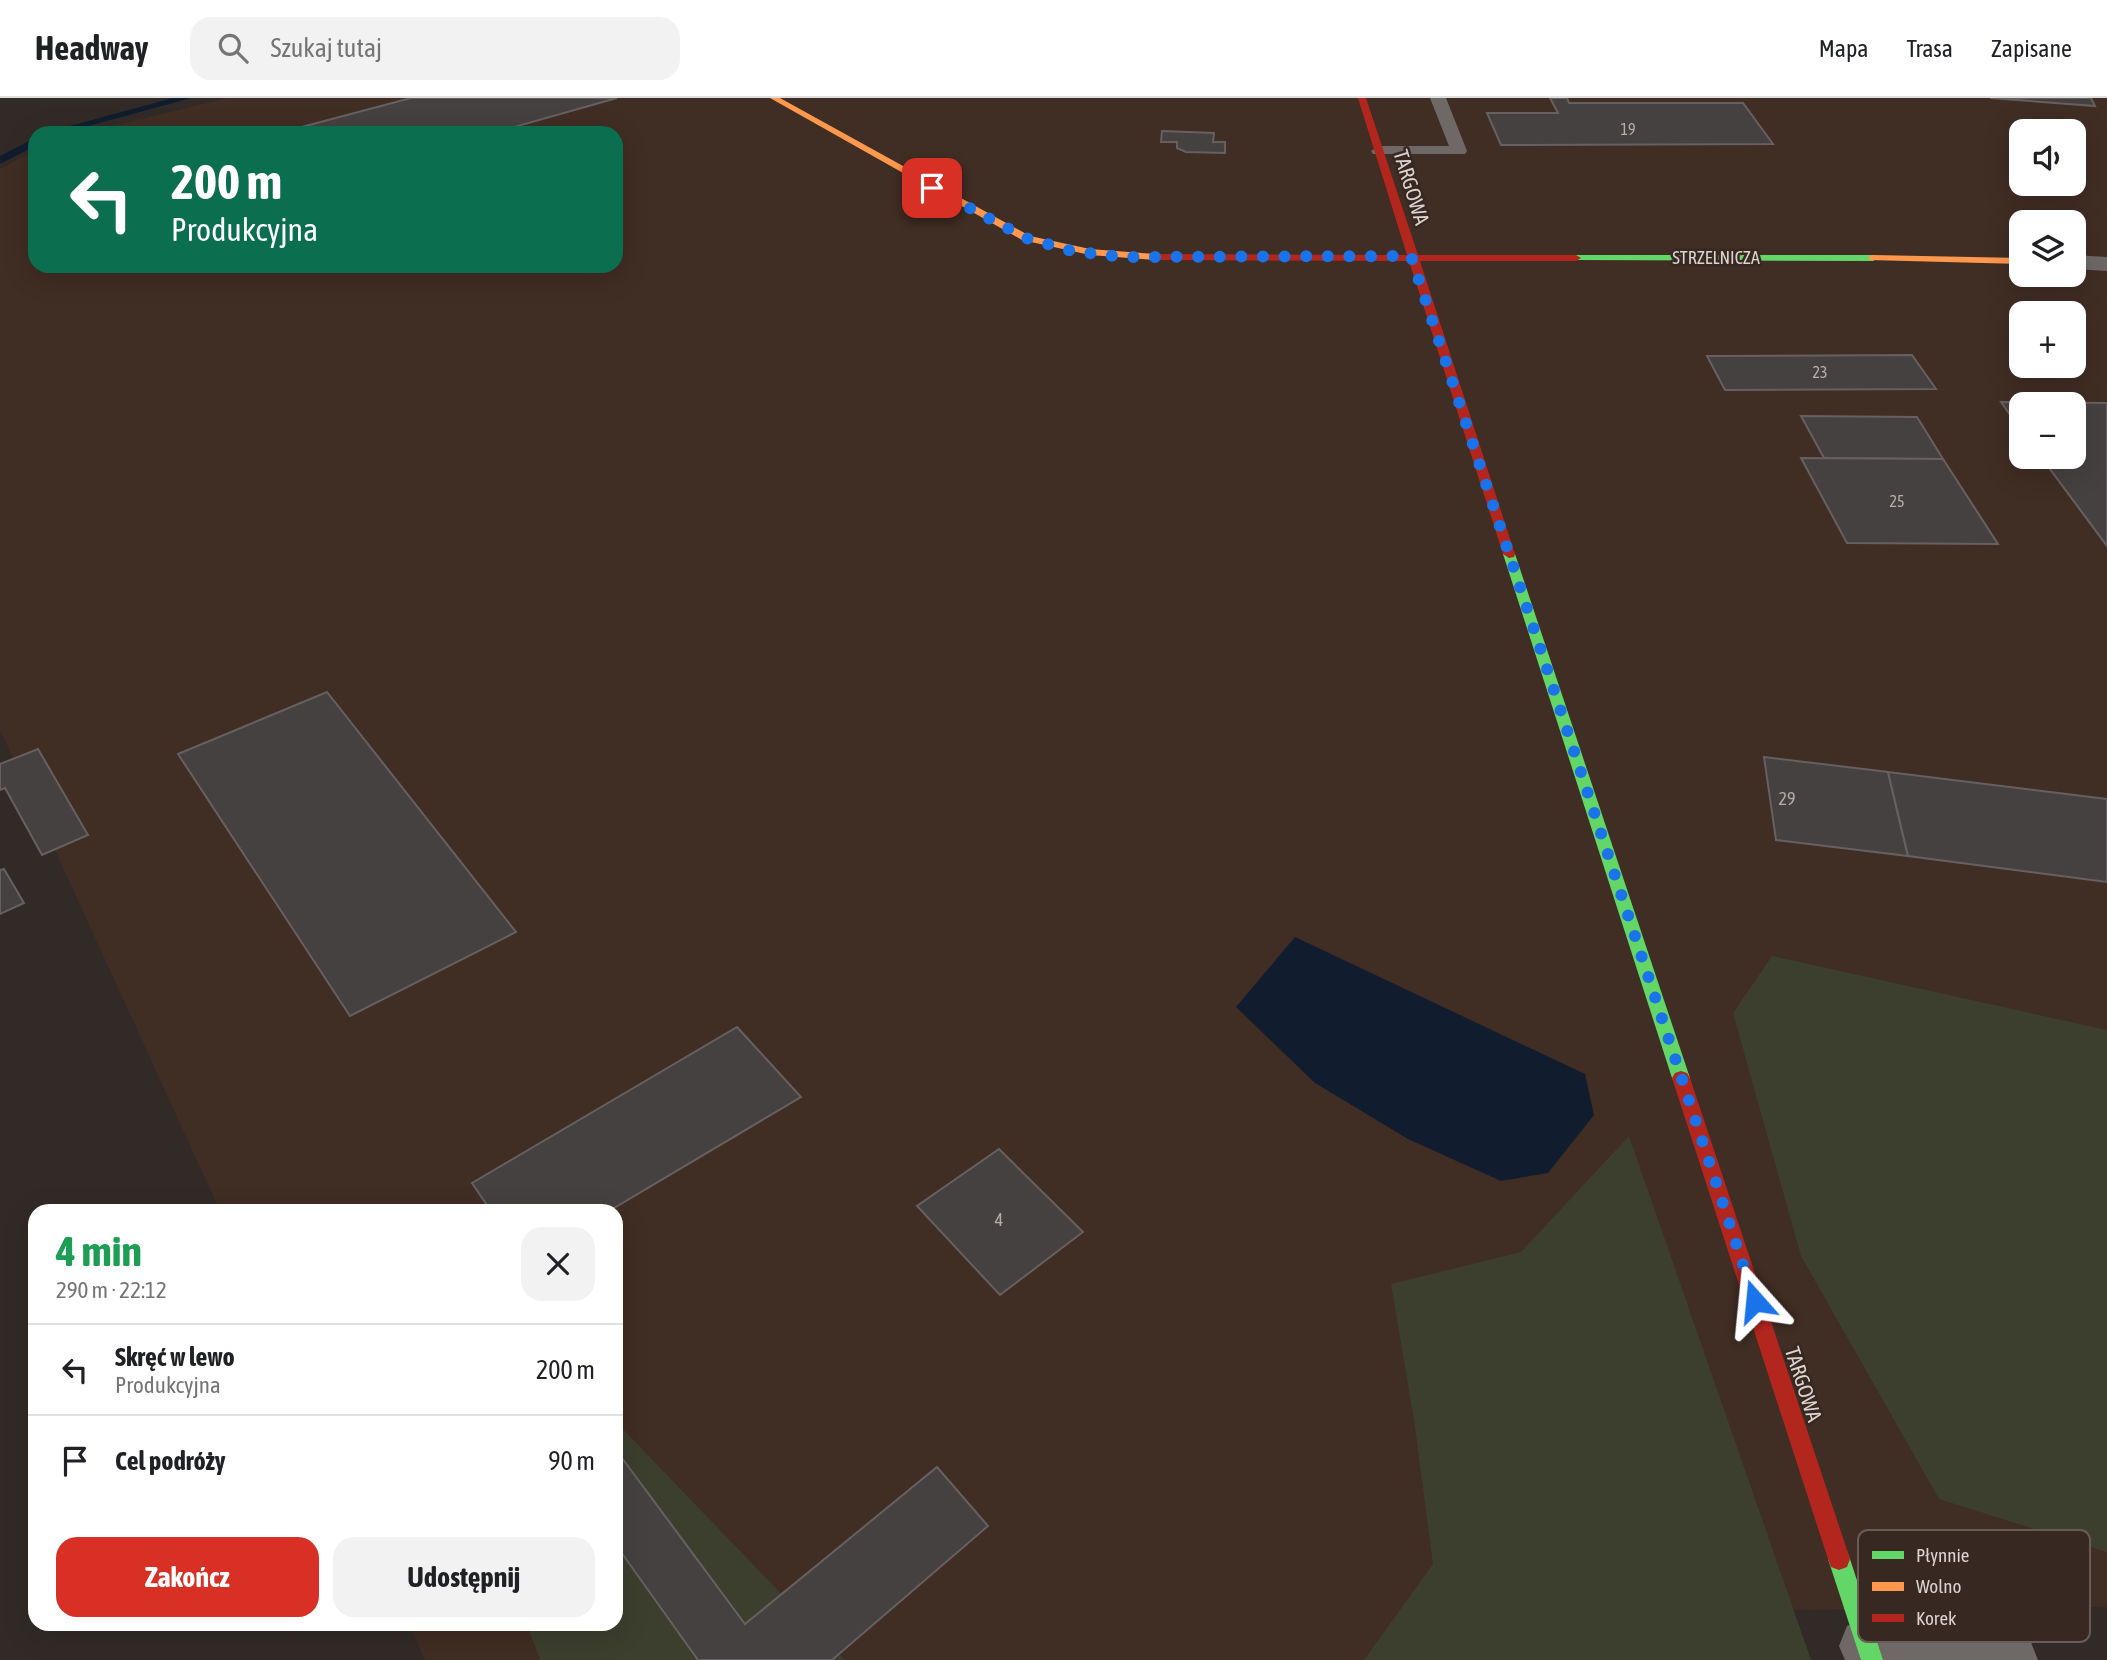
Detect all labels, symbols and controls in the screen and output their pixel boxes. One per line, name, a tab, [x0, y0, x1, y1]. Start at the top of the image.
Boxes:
search box	[190, 17, 680, 80]
text: Headway	[35, 29, 148, 67]
icon: search	[214, 29, 252, 67]
text: Szukaj tutaj	[270, 33, 382, 63]
text: Mapa	[1819, 35, 1868, 62]
text: Trasa	[1906, 35, 1953, 62]
text: Zapisane	[1991, 35, 2072, 62]
map controls	[2009, 119, 2086, 469]
button: sound	[2009, 119, 2086, 196]
house number: 19	[1620, 120, 1636, 138]
street label: TARGOWA	[1389, 147, 1435, 228]
text: 200 m	[171, 153, 282, 209]
icon: left	[56, 154, 147, 245]
pin	[902, 158, 962, 218]
icon: arrive	[913, 169, 951, 207]
button: layers	[2009, 210, 2086, 287]
text: Produkcyjna	[171, 211, 318, 248]
street label: STRZELNICZA	[1672, 247, 1760, 268]
button: +	[2009, 301, 2086, 378]
house number: 23	[1812, 363, 1828, 381]
button: −	[2009, 392, 2086, 469]
house number: 25	[1889, 492, 1905, 510]
house number: 29	[1779, 788, 1795, 809]
house number: 4	[995, 1209, 1003, 1230]
text: 4 min	[56, 1227, 142, 1275]
button: close	[521, 1227, 595, 1301]
position arrow	[1718, 1264, 1792, 1338]
text: 290 m · 22:12	[56, 1277, 167, 1303]
text: Skręć w lewo	[115, 1342, 235, 1372]
street label: TARGOWA	[1781, 1344, 1828, 1425]
icon: left	[56, 1351, 94, 1389]
text: 200 m	[536, 1355, 595, 1385]
text: Produkcyjna	[115, 1372, 221, 1398]
icon: arrive	[56, 1442, 94, 1480]
text: Cel podróży	[115, 1446, 226, 1476]
text: 90 m	[548, 1446, 595, 1476]
legend	[1858, 1530, 2090, 1642]
button: Zakończ	[56, 1537, 319, 1617]
button: Udostępnij	[333, 1537, 595, 1617]
text: Płynnie	[1916, 1544, 1969, 1566]
text: Wolno	[1916, 1575, 1961, 1597]
text: Korek	[1916, 1607, 1957, 1629]

